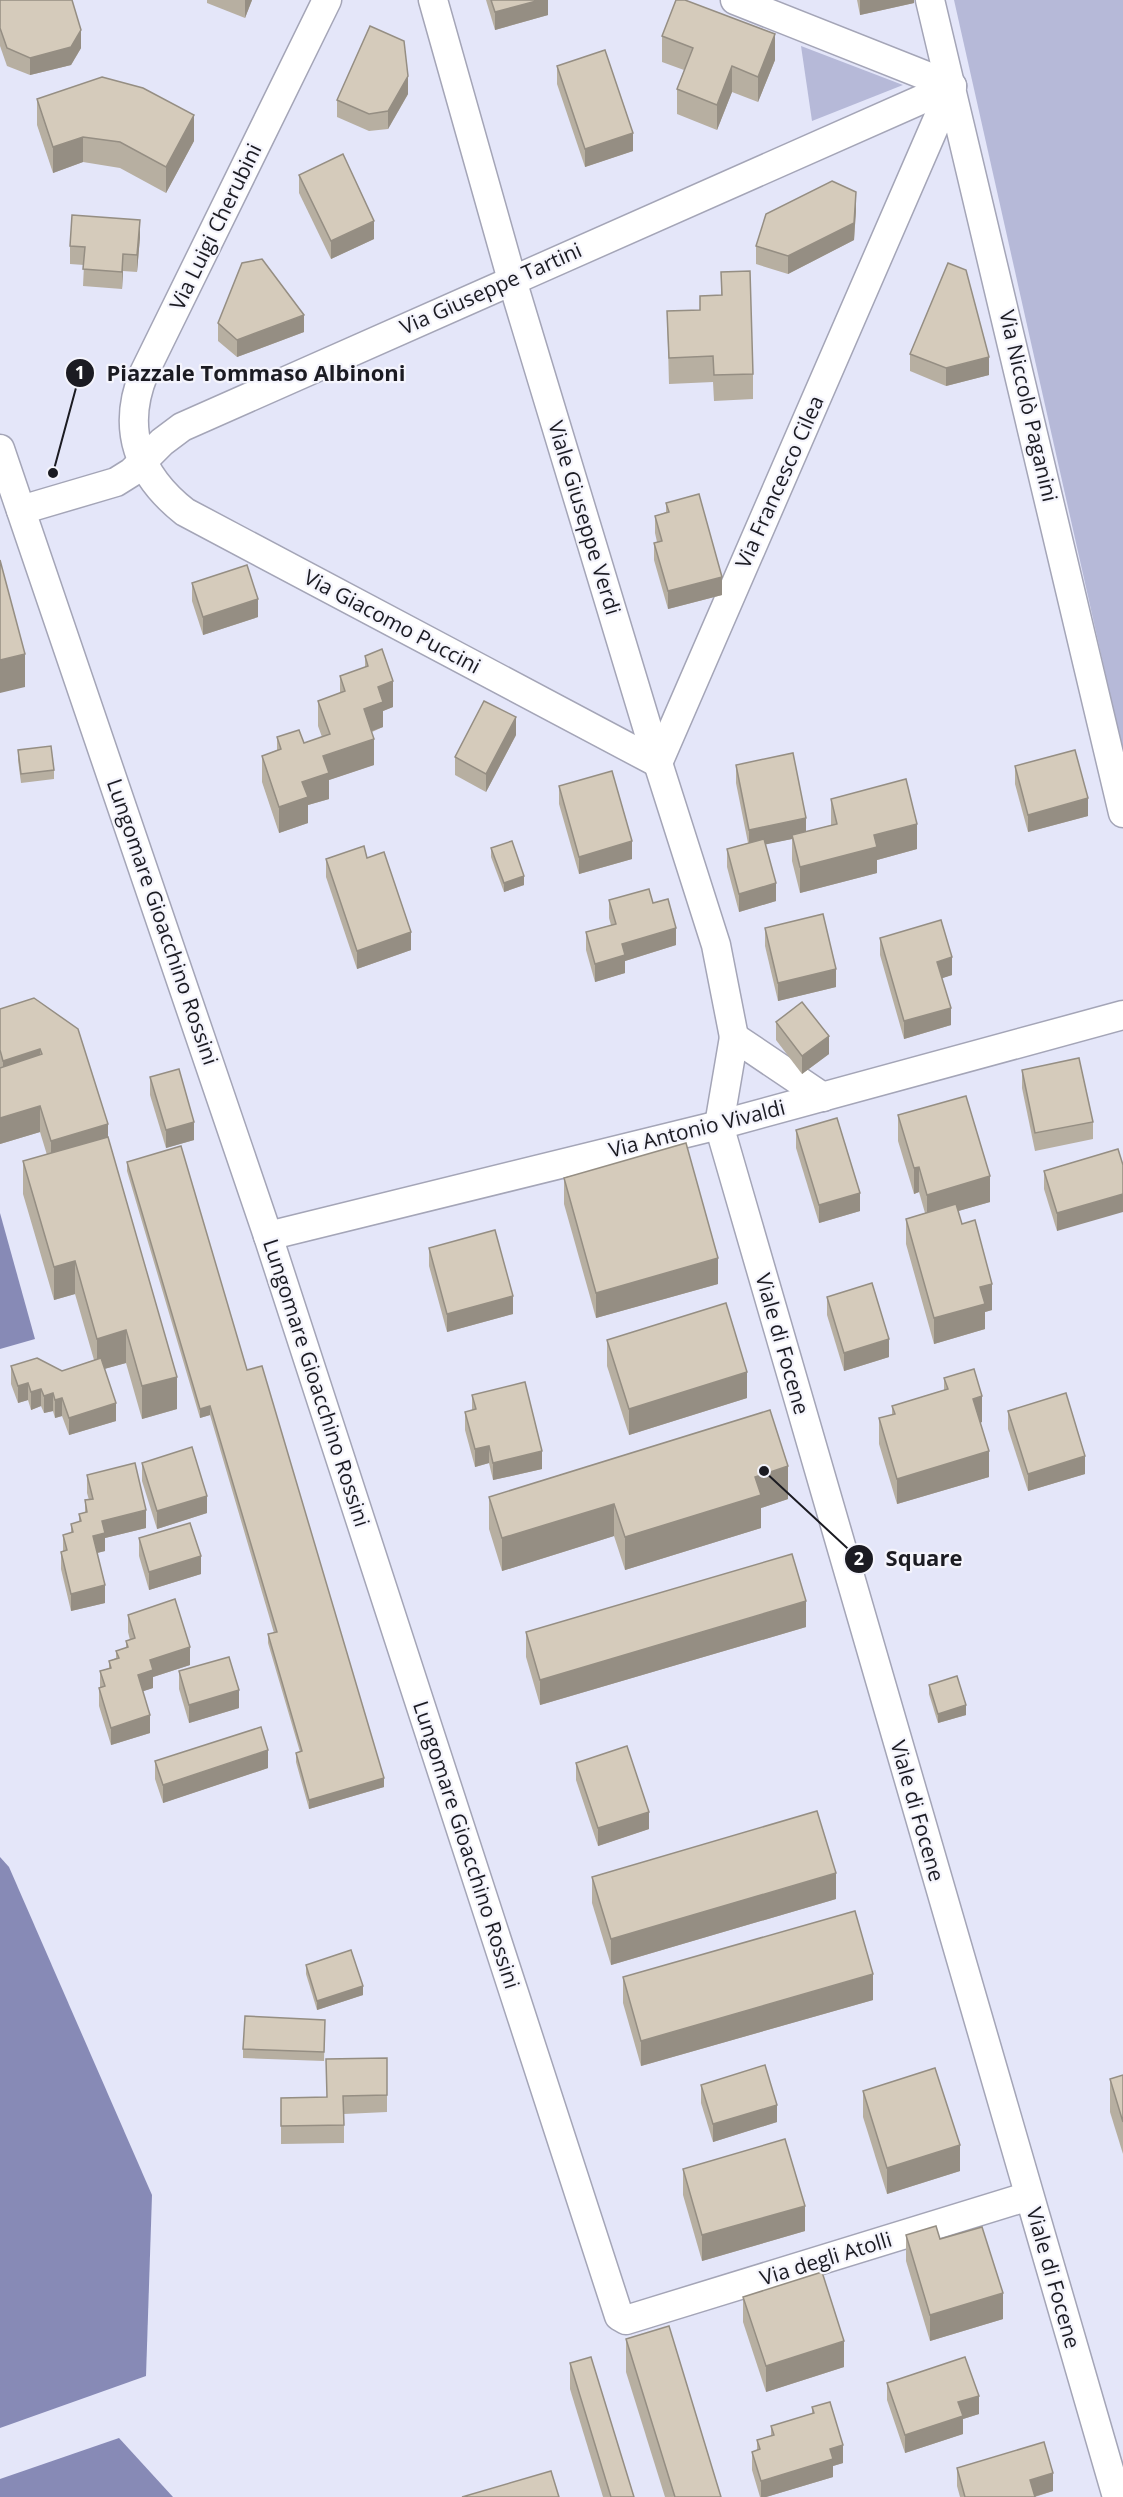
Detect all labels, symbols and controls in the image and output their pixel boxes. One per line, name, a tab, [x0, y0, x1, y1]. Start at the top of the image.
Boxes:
street label: Via Luigi Cherubini	[163, 139, 268, 314]
street label: Via Giuseppe Tartini	[395, 235, 586, 341]
street label: Via Niccolò Paganini	[993, 307, 1065, 504]
callout: Piazzale Tommaso Albinoni	[65, 353, 418, 393]
text: Piazzale Tommaso Albinoni	[107, 357, 405, 387]
text: 1	[75, 360, 85, 384]
street label: Via Francesco Cilea	[728, 391, 830, 572]
street label: Viale Giuseppe Verdi	[542, 417, 628, 618]
street label: Via Giacomo Puccini	[299, 563, 486, 680]
street label: Lungomare Gioacchino Rossini	[101, 775, 225, 1068]
street label: Via Antonio Vivaldi	[606, 1093, 788, 1163]
street label: Lungomare Gioacchino Rossini	[257, 1235, 377, 1530]
street label: Viale di Focene	[749, 1270, 816, 1418]
callout: Square	[844, 1539, 975, 1579]
text: Square	[886, 1542, 962, 1572]
text: 2	[854, 1546, 864, 1570]
street label: Lungomare Gioacchino Rossini	[407, 1697, 527, 1992]
street label: Viale di Focene	[884, 1737, 951, 1885]
street label: Viale di Focene	[1020, 2204, 1087, 2352]
street label: Via degli Atolli	[756, 2225, 895, 2291]

